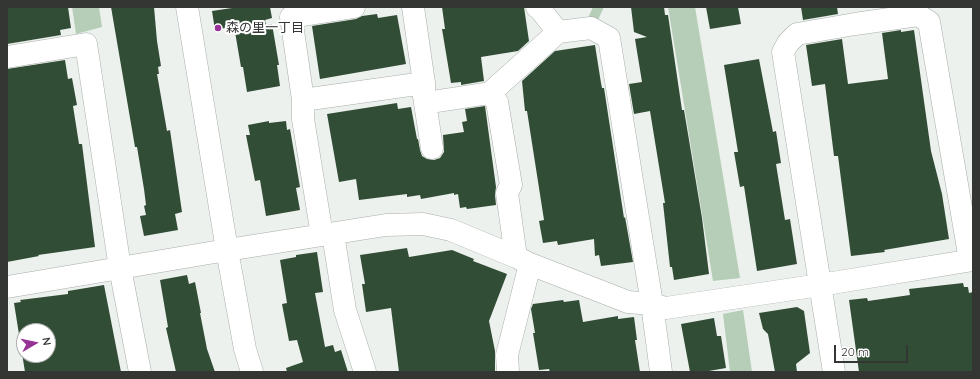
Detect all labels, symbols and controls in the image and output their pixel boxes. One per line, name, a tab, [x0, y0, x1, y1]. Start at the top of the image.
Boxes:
place label: 森の里一丁目	[226, 20, 304, 36]
marker: 森の里一丁目	[213, 23, 223, 33]
north arrow	[16, 323, 56, 363]
text: N	[39, 336, 54, 346]
scale bar	[836, 337, 910, 363]
text: 20 m	[841, 344, 869, 359]

